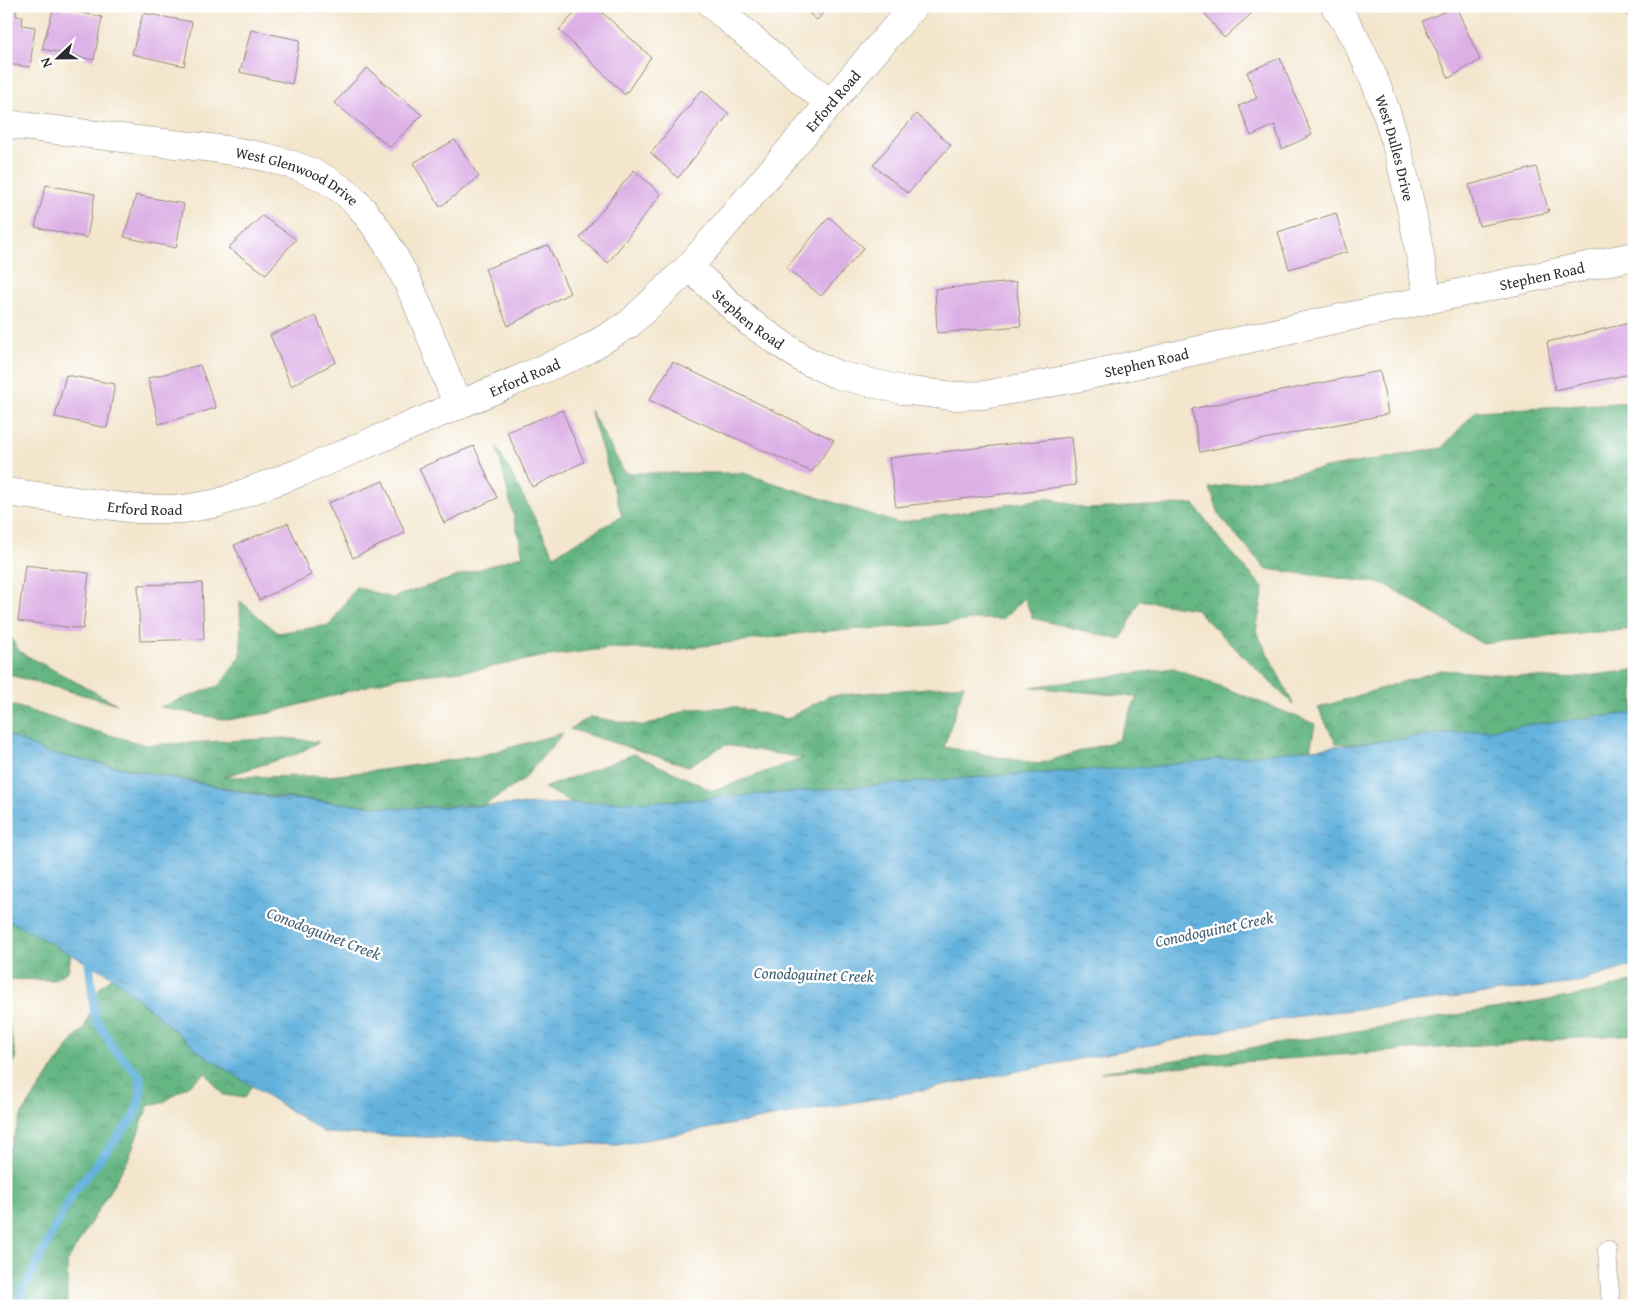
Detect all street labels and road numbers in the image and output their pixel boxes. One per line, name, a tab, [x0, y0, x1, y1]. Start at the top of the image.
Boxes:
street label: Erford Road	[800, 65, 865, 136]
street label: West Dulles Drive	[1370, 92, 1420, 203]
street label: West Glenwood Drive	[234, 141, 364, 210]
street label: Stephen Road	[1497, 256, 1586, 295]
street label: Stephen Road	[708, 283, 789, 354]
street label: Stephen Road	[1102, 342, 1191, 382]
street label: Erford Road	[486, 353, 563, 401]
street label: Erford Road	[106, 495, 182, 520]

